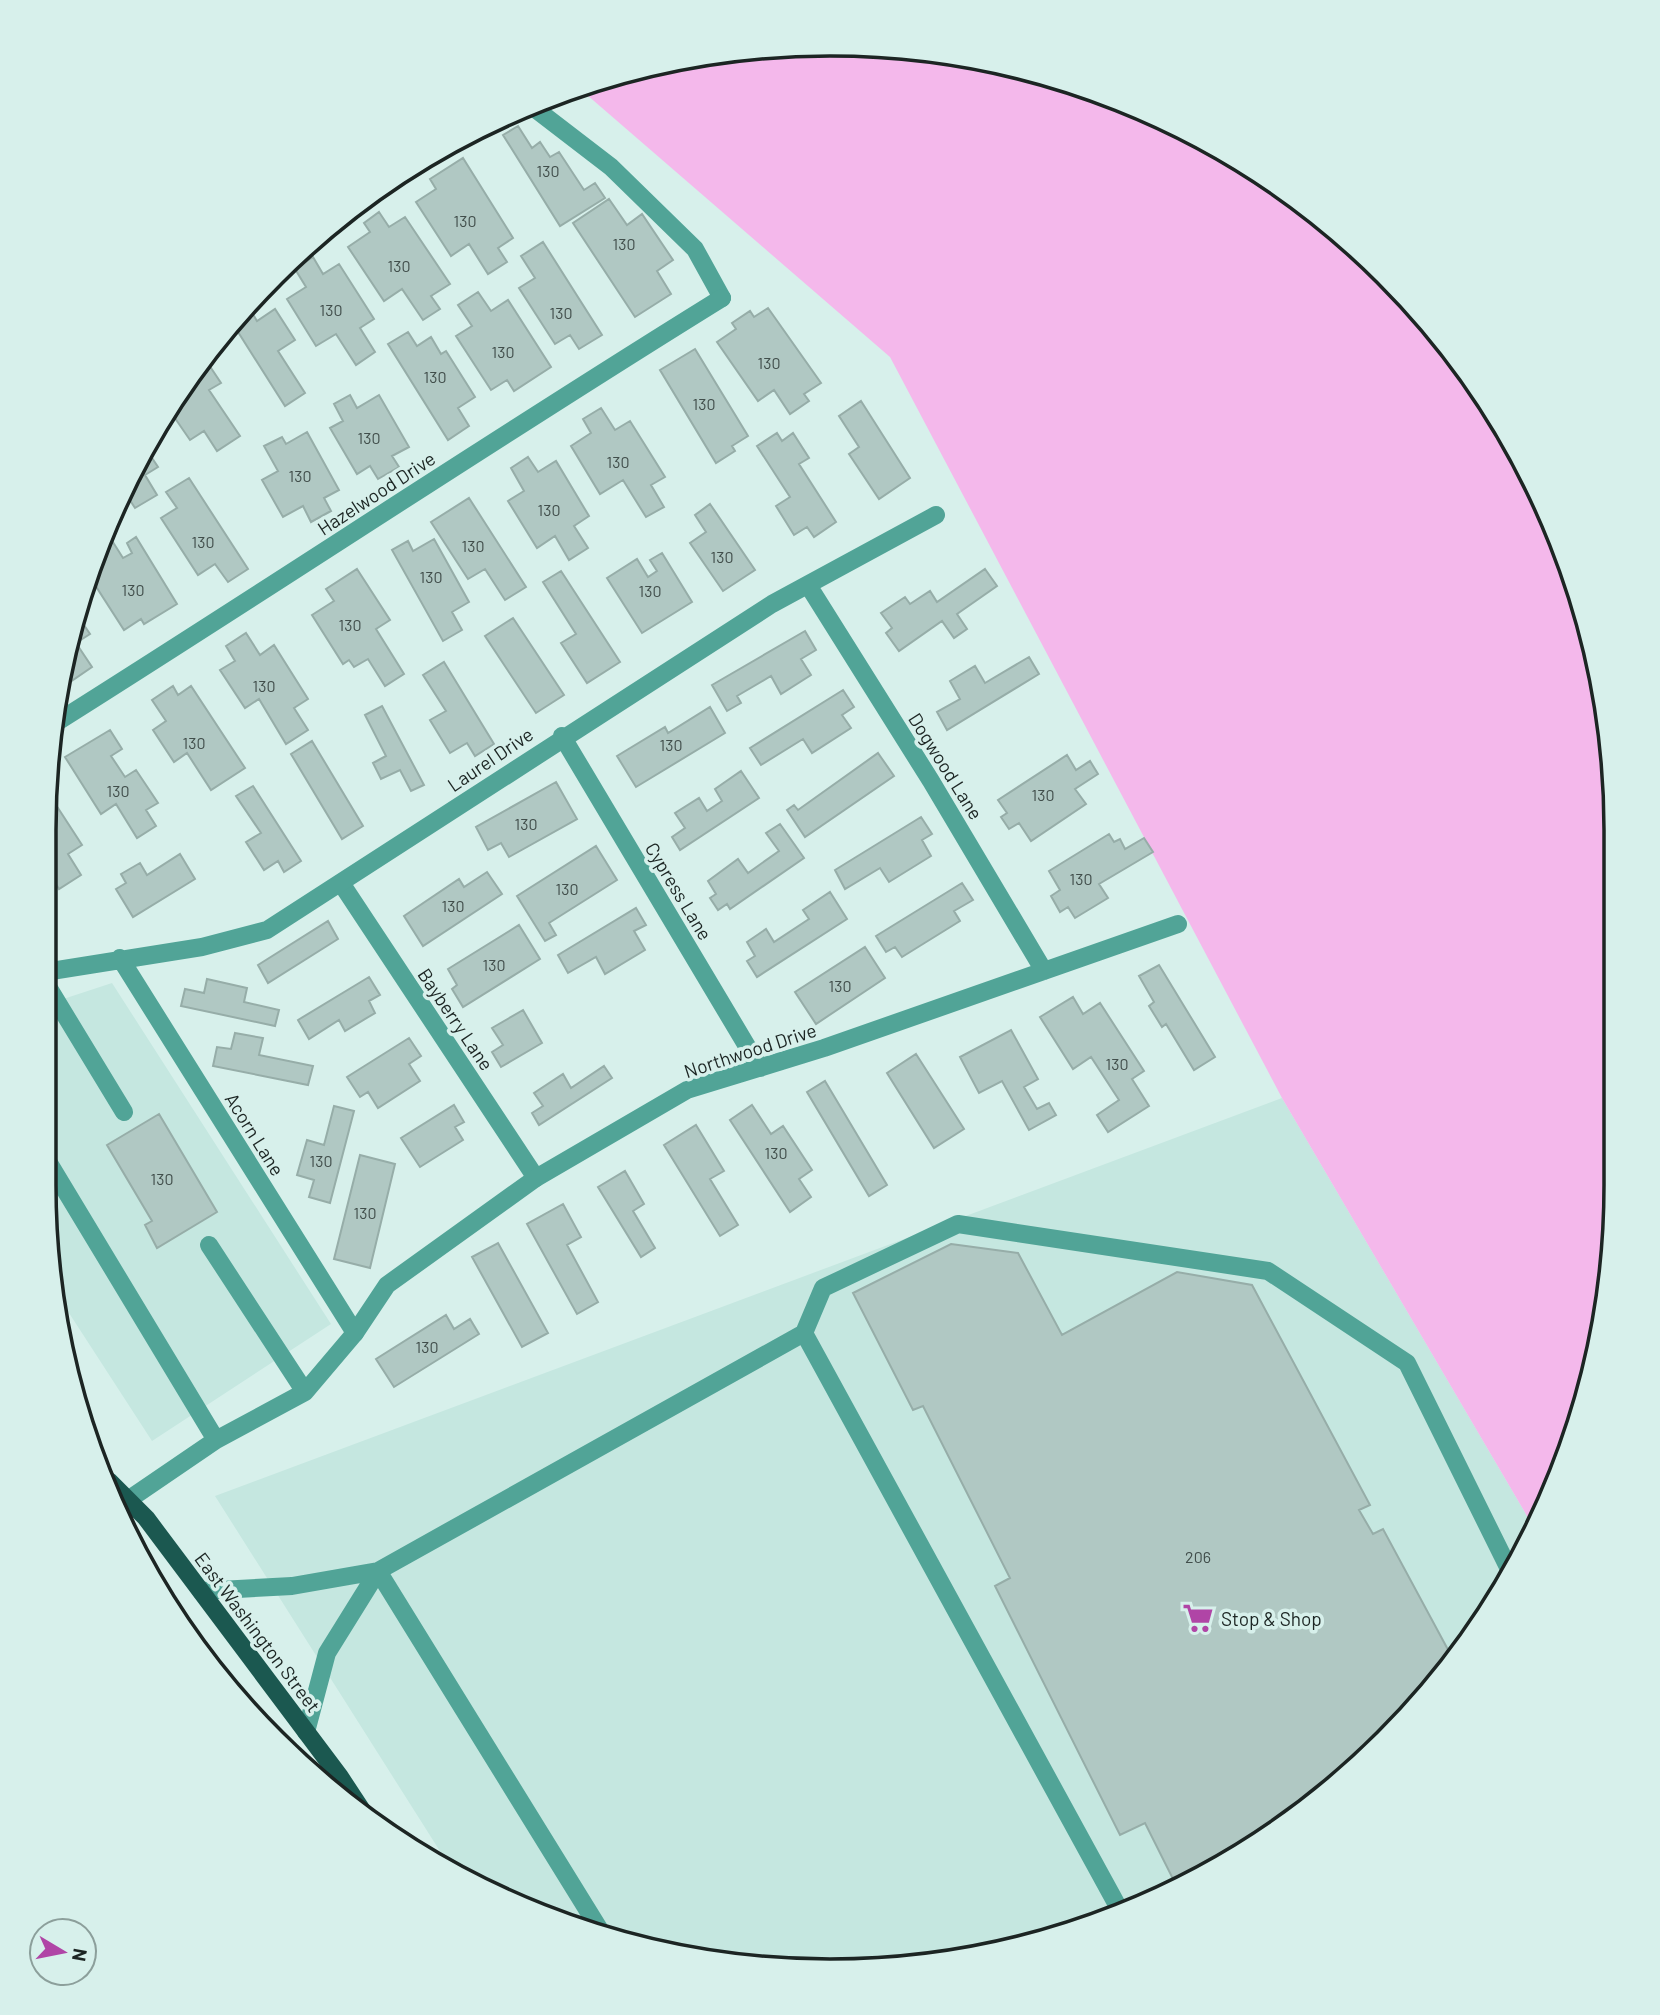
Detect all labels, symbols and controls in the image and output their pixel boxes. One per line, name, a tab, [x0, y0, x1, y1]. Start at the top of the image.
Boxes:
house number: 130	[537, 161, 559, 180]
house number: 130	[454, 211, 476, 230]
house number: 130	[613, 234, 635, 253]
house number: 130	[388, 256, 410, 275]
house number: 130	[320, 300, 342, 319]
house number: 130	[550, 303, 572, 322]
house number: 130	[492, 342, 514, 361]
house number: 130	[758, 353, 780, 372]
house number: 130	[424, 367, 446, 386]
house number: 130	[693, 394, 715, 413]
house number: 130	[358, 428, 380, 447]
street label: Hazelwood Drive	[313, 446, 439, 540]
house number: 130	[607, 452, 629, 471]
house number: 130	[289, 466, 311, 485]
house number: 130	[538, 500, 560, 519]
house number: 130	[192, 532, 214, 551]
house number: 130	[462, 536, 484, 555]
house number: 130	[711, 547, 733, 566]
house number: 130	[420, 567, 442, 586]
house number: 130	[122, 580, 144, 599]
house number: 130	[639, 581, 661, 600]
house number: 130	[339, 615, 361, 634]
house number: 130	[253, 676, 275, 695]
street label: Dogwood Lane	[904, 708, 988, 824]
street label: Laurel Drive	[443, 722, 537, 796]
house number: 130	[183, 733, 205, 752]
house number: 130	[660, 735, 682, 754]
house number: 130	[107, 781, 129, 800]
house number: 130	[1032, 785, 1054, 804]
house number: 130	[515, 814, 537, 833]
street label: Cypress Lane	[641, 838, 717, 944]
house number: 130	[1070, 869, 1092, 888]
house number: 130	[556, 879, 578, 898]
house number: 130	[442, 896, 464, 915]
house number: 130	[483, 955, 505, 974]
street label: Bayberry Lane	[413, 964, 499, 1074]
house number: 130	[829, 976, 851, 995]
street label: Northwood Drive	[681, 1018, 819, 1082]
house number: 130	[1106, 1054, 1128, 1073]
street label: Acorn Lane	[221, 1088, 289, 1180]
house number: 130	[765, 1143, 787, 1162]
house number: 130	[310, 1151, 332, 1170]
house number: 130	[151, 1169, 173, 1188]
house number: 130	[354, 1203, 376, 1222]
house number: 130	[416, 1337, 438, 1356]
house number: 206	[1185, 1547, 1211, 1566]
street label: East Washington Street	[190, 1548, 326, 1716]
supermarket icon: Stop & Shop	[1181, 1601, 1215, 1635]
place label: Stop & Shop	[1221, 1607, 1322, 1630]
north arrow	[28, 1917, 98, 1987]
text: N	[68, 1947, 93, 1963]

